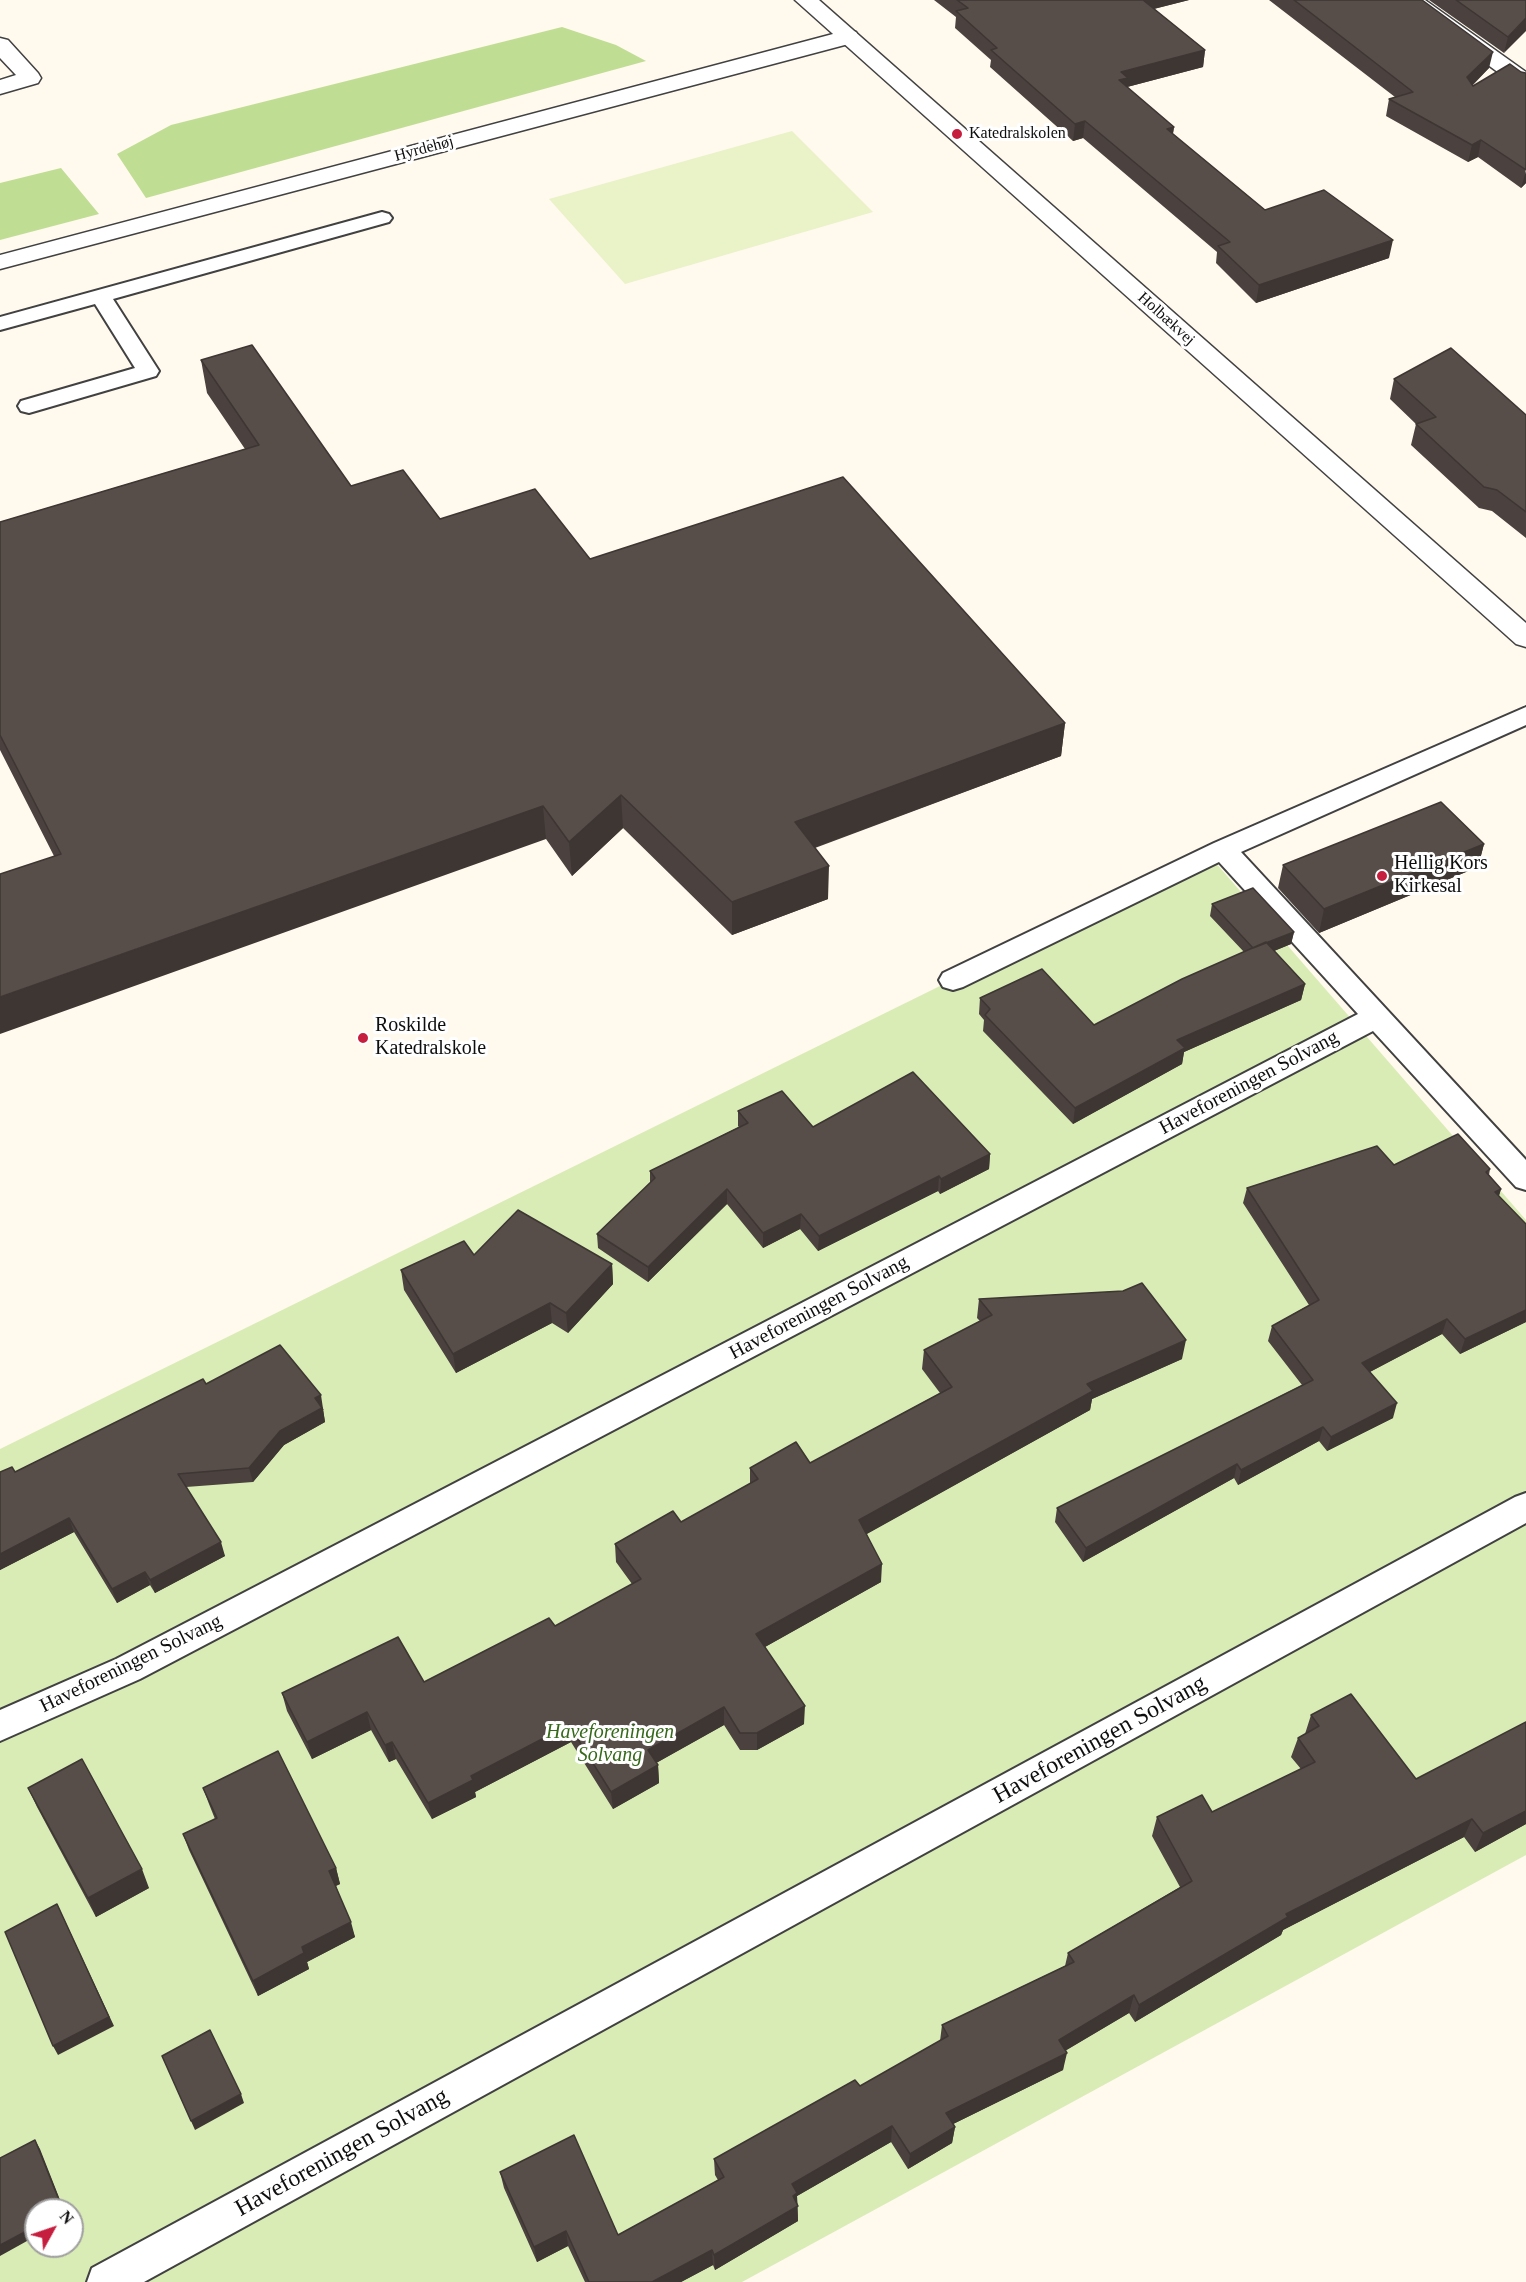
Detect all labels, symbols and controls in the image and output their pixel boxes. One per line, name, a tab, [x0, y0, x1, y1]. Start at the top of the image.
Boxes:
place label: Katedralskolen	[969, 124, 1066, 144]
marker: Katedralskolen	[950, 127, 964, 141]
street label: Hyrdehøj	[392, 132, 456, 166]
street label: Holbækvej	[1133, 288, 1199, 350]
place label: Hellig Kors Kirkesal	[1394, 852, 1488, 899]
marker: Hellig Kors Kirkesal	[1375, 869, 1389, 883]
place label: Roskilde Katedralskole	[375, 1014, 486, 1061]
street label: Haveforeningen Solvang	[1155, 1026, 1343, 1140]
marker: Roskilde Katedralskole	[356, 1031, 370, 1045]
street label: Haveforeningen Solvang	[725, 1251, 913, 1365]
street label: Haveforeningen Solvang	[36, 1610, 226, 1718]
street label: Haveforeningen Solvang	[988, 1669, 1212, 1811]
park label: Haveforeningen Solvang	[546, 1721, 674, 1768]
street label: Haveforeningen Solvang	[230, 2082, 454, 2224]
north arrow	[24, 2198, 84, 2258]
text: N	[56, 2208, 77, 2227]

